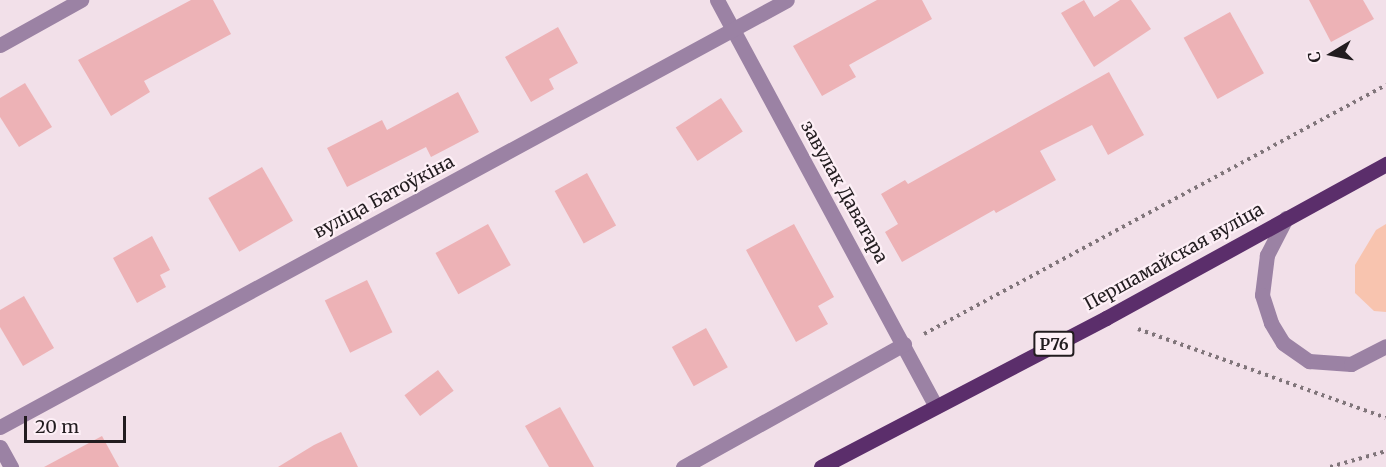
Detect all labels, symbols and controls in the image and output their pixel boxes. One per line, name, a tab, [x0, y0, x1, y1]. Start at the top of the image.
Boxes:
north arrow	[1302, 24, 1362, 84]
text: С	[1304, 50, 1325, 64]
street label: завулак Даватара	[796, 117, 892, 267]
street label: вуліца Батоўкіна	[310, 151, 458, 243]
street label: Першамайская вуліца	[1081, 199, 1267, 315]
road number: Р76	[1033, 331, 1075, 357]
scale bar	[27, 404, 129, 442]
text: 20 m	[35, 415, 79, 438]

